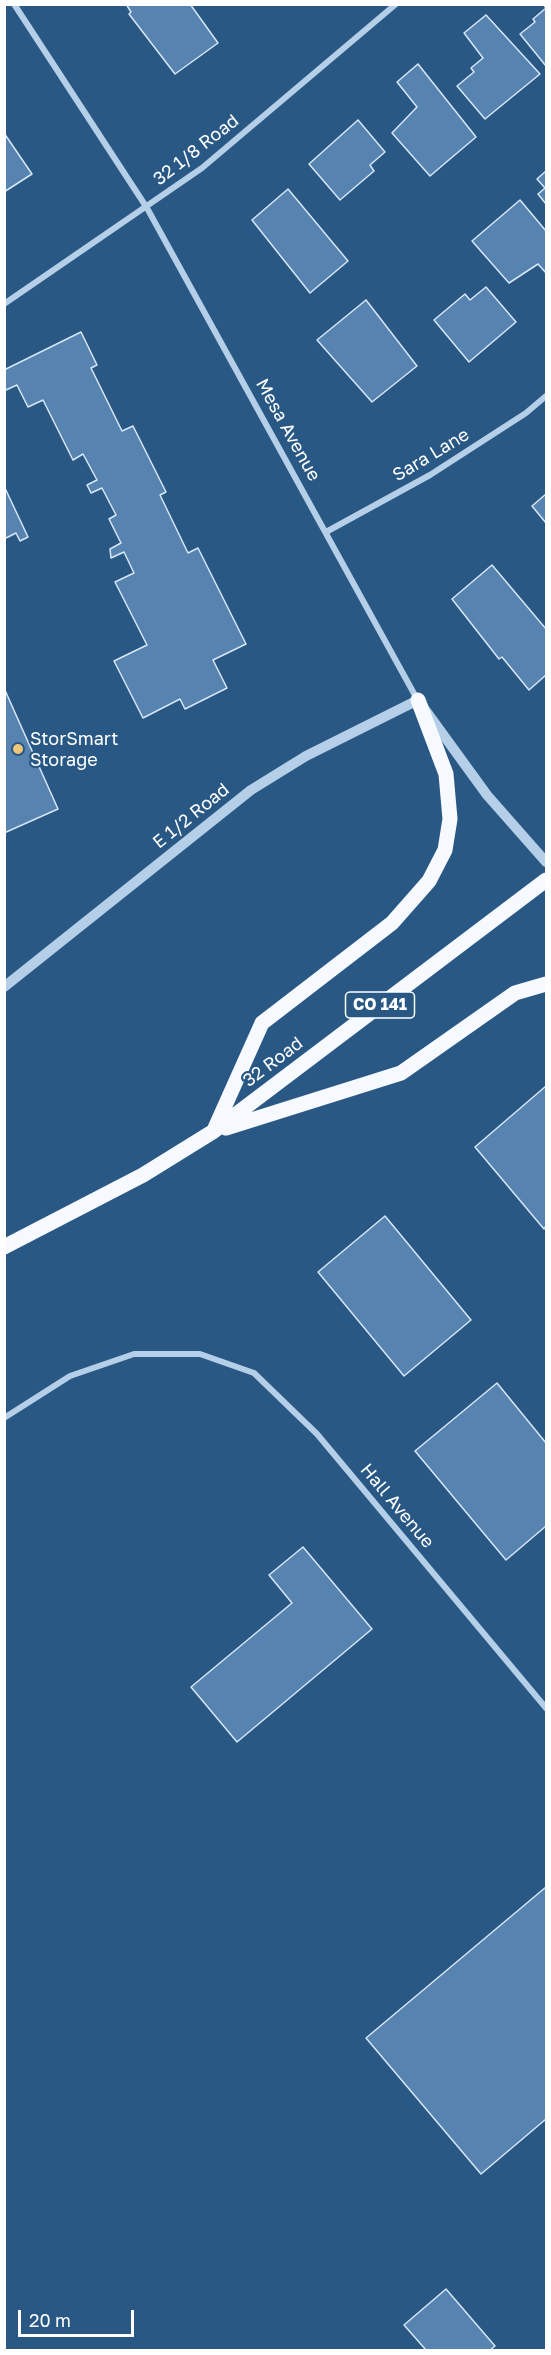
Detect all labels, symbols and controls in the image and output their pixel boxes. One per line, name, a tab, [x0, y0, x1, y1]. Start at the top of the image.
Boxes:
street label: 32 1/8 Road	[149, 110, 243, 190]
street label: Mesa Avenue	[251, 375, 325, 485]
street label: Sara Lane	[389, 424, 473, 486]
place label: StorSmart Storage	[30, 728, 118, 771]
marker: StorSmart Storage	[11, 742, 25, 756]
street label: E 1/2 Road	[148, 779, 234, 853]
road number: CO 141	[346, 992, 415, 1018]
street label: 32 Road	[239, 1032, 307, 1092]
street label: Hall Avenue	[355, 1459, 439, 1553]
scale bar	[21, 2298, 136, 2336]
text: 20 m	[29, 2309, 71, 2331]

